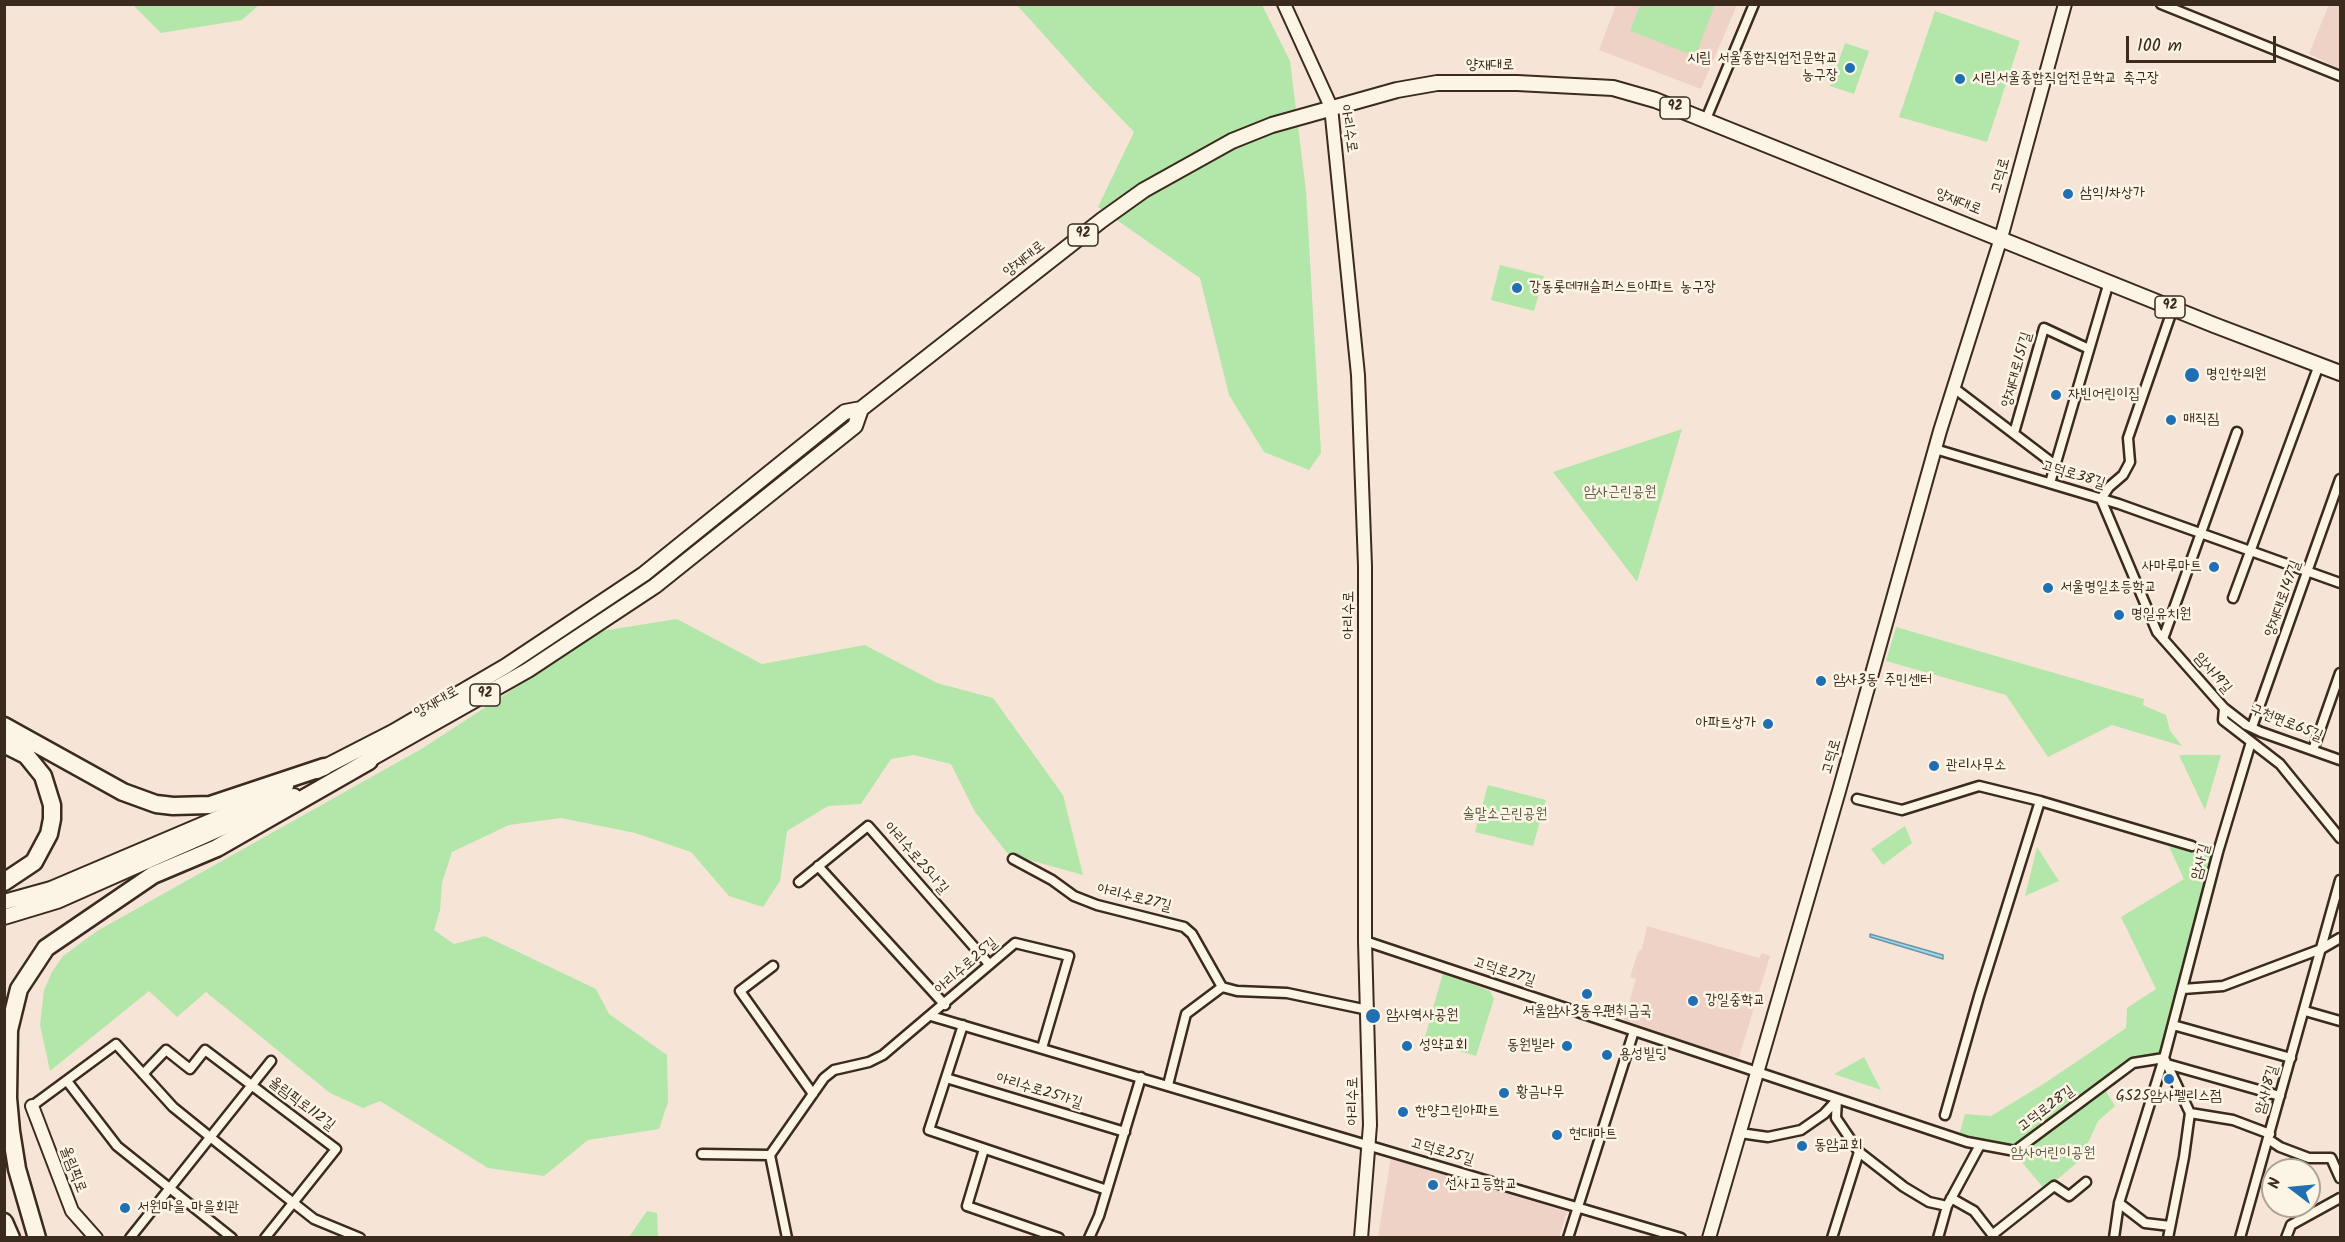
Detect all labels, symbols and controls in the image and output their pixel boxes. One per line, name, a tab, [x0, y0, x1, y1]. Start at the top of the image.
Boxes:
scale bar	[2129, 24, 2279, 62]
text: 100 m	[2137, 32, 2182, 61]
place label: 시립 서울종합직업전문학교 농구장	[1687, 50, 1838, 85]
street label: 양재대로	[1466, 57, 1514, 75]
marker: 시립 서울종합직업전문학교 농구장	[1843, 61, 1857, 75]
place label: 시립서울종합직업전문학교 축구장	[1972, 70, 2159, 88]
marker: 시립서울종합직업전문학교 축구장	[1953, 72, 1967, 86]
road number: 92	[1660, 97, 1690, 119]
street label: 아리수로	[1334, 104, 1360, 154]
street label: 고덕로	[1989, 156, 2015, 196]
place label: 삼익1차상가	[2080, 185, 2145, 203]
street label: 양재대로	[1932, 186, 1984, 220]
marker: 삼익1차상가	[2061, 187, 2075, 201]
road number: 92	[1068, 224, 1098, 246]
street label: 양재대로	[1000, 238, 1050, 282]
place label: 강동롯데캐슬퍼스트아파트 농구장	[1529, 279, 1716, 297]
marker: 강동롯데캐슬퍼스트아파트 농구장	[1510, 281, 1524, 295]
road number: 92	[2155, 296, 2185, 318]
street label: 양재대로151길	[1999, 330, 2037, 410]
marker: 명인한의원	[2183, 366, 2201, 384]
place label: 명인한의원	[2206, 366, 2266, 384]
place label: 자빈어린이집	[2068, 386, 2140, 404]
marker: 자빈어린이집	[2049, 388, 2063, 402]
place label: 매직짐	[2183, 411, 2219, 429]
marker: 매직짐	[2164, 413, 2178, 427]
street label: 고덕로38길	[2039, 458, 2107, 494]
park label: 암사근린공원	[1584, 484, 1656, 502]
place label: 사마루마트	[2142, 558, 2202, 576]
street label: 양재대로147길	[2262, 558, 2306, 640]
marker: 사마루마트	[2207, 560, 2221, 574]
place label: 서울명일초등학교	[2060, 579, 2157, 597]
marker: 서울명일초등학교	[2041, 581, 2055, 595]
street label: 아리수로	[1341, 591, 1359, 639]
place label: 명일유치원	[2131, 606, 2191, 624]
marker: 명일유치원	[2112, 608, 2126, 622]
street label: 암사19길	[2189, 650, 2235, 698]
place label: 암사3동 주민센터	[1833, 672, 1932, 690]
marker: 암사3동 주민센터	[1814, 674, 1828, 688]
street label: 양재대로	[412, 683, 462, 723]
road number: 92	[470, 684, 500, 706]
street label: 구천면로65길	[2247, 701, 2325, 747]
place label: 아파트상가	[1696, 715, 1756, 733]
marker: 아파트상가	[1761, 717, 1775, 731]
street label: 고덕로	[1819, 737, 1847, 777]
place label: 관리사무소	[1946, 757, 2006, 775]
marker: 관리사무소	[1927, 759, 1941, 773]
park label: 솔말소근린공원	[1463, 806, 1547, 824]
street label: 아리수로25나길	[879, 819, 951, 899]
street label: 암사길	[2189, 842, 2215, 882]
street label: 아리수로27길	[1095, 881, 1173, 917]
street label: 아리수로25길	[932, 935, 1002, 999]
street label: 고덕로27길	[1471, 955, 1537, 991]
marker: 서울암사3동우편취급국	[1580, 987, 1594, 1001]
place label: 강일중학교	[1705, 992, 1765, 1010]
marker: 강일중학교	[1686, 994, 1700, 1008]
place label: 서울암사3동우편취급국	[1522, 1003, 1652, 1021]
marker: 암사역사공원	[1364, 1007, 1382, 1025]
place label: 암사역사공원	[1386, 1007, 1458, 1025]
place label: 성약교회	[1419, 1037, 1467, 1055]
place label: 동원빌라	[1507, 1037, 1555, 1055]
marker: 성약교회	[1400, 1039, 1414, 1053]
marker: 동원빌라	[1560, 1039, 1574, 1053]
place label: 용성빌딩	[1619, 1046, 1667, 1064]
marker: 용성빌딩	[1600, 1048, 1614, 1062]
street label: 암사18길	[2252, 1064, 2284, 1116]
street label: 아리수로25가길	[994, 1070, 1084, 1114]
marker: GS25암사펠리스점	[2162, 1072, 2176, 1086]
street label: 올림픽로112길	[264, 1074, 338, 1136]
street label: 아리수로	[1345, 1077, 1363, 1125]
street label: 고덕로28길	[2015, 1083, 2079, 1137]
place label: 황금나무	[1516, 1084, 1564, 1102]
marker: 황금나무	[1497, 1086, 1511, 1100]
place label: GS25암사펠리스점	[2116, 1088, 2222, 1106]
place label: 한양그린아파트	[1415, 1103, 1499, 1121]
marker: 한양그린아파트	[1396, 1105, 1410, 1119]
place label: 현대마트	[1569, 1126, 1617, 1144]
marker: 현대마트	[1550, 1128, 1564, 1142]
street label: 고덕로25길	[1408, 1135, 1476, 1171]
place label: 동암교회	[1814, 1137, 1862, 1155]
marker: 동암교회	[1795, 1139, 1809, 1153]
street label: 올림픽로	[55, 1144, 89, 1196]
park label: 암사어린이공원	[2011, 1145, 2095, 1163]
north arrow	[2261, 1158, 2321, 1218]
text: N	[2262, 1175, 2289, 1192]
place label: 선사고등학교	[1445, 1176, 1517, 1194]
marker: 선사고등학교	[1426, 1178, 1440, 1192]
place label: 서원마을 마을회관	[137, 1199, 240, 1217]
marker: 서원마을 마을회관	[118, 1201, 132, 1215]

